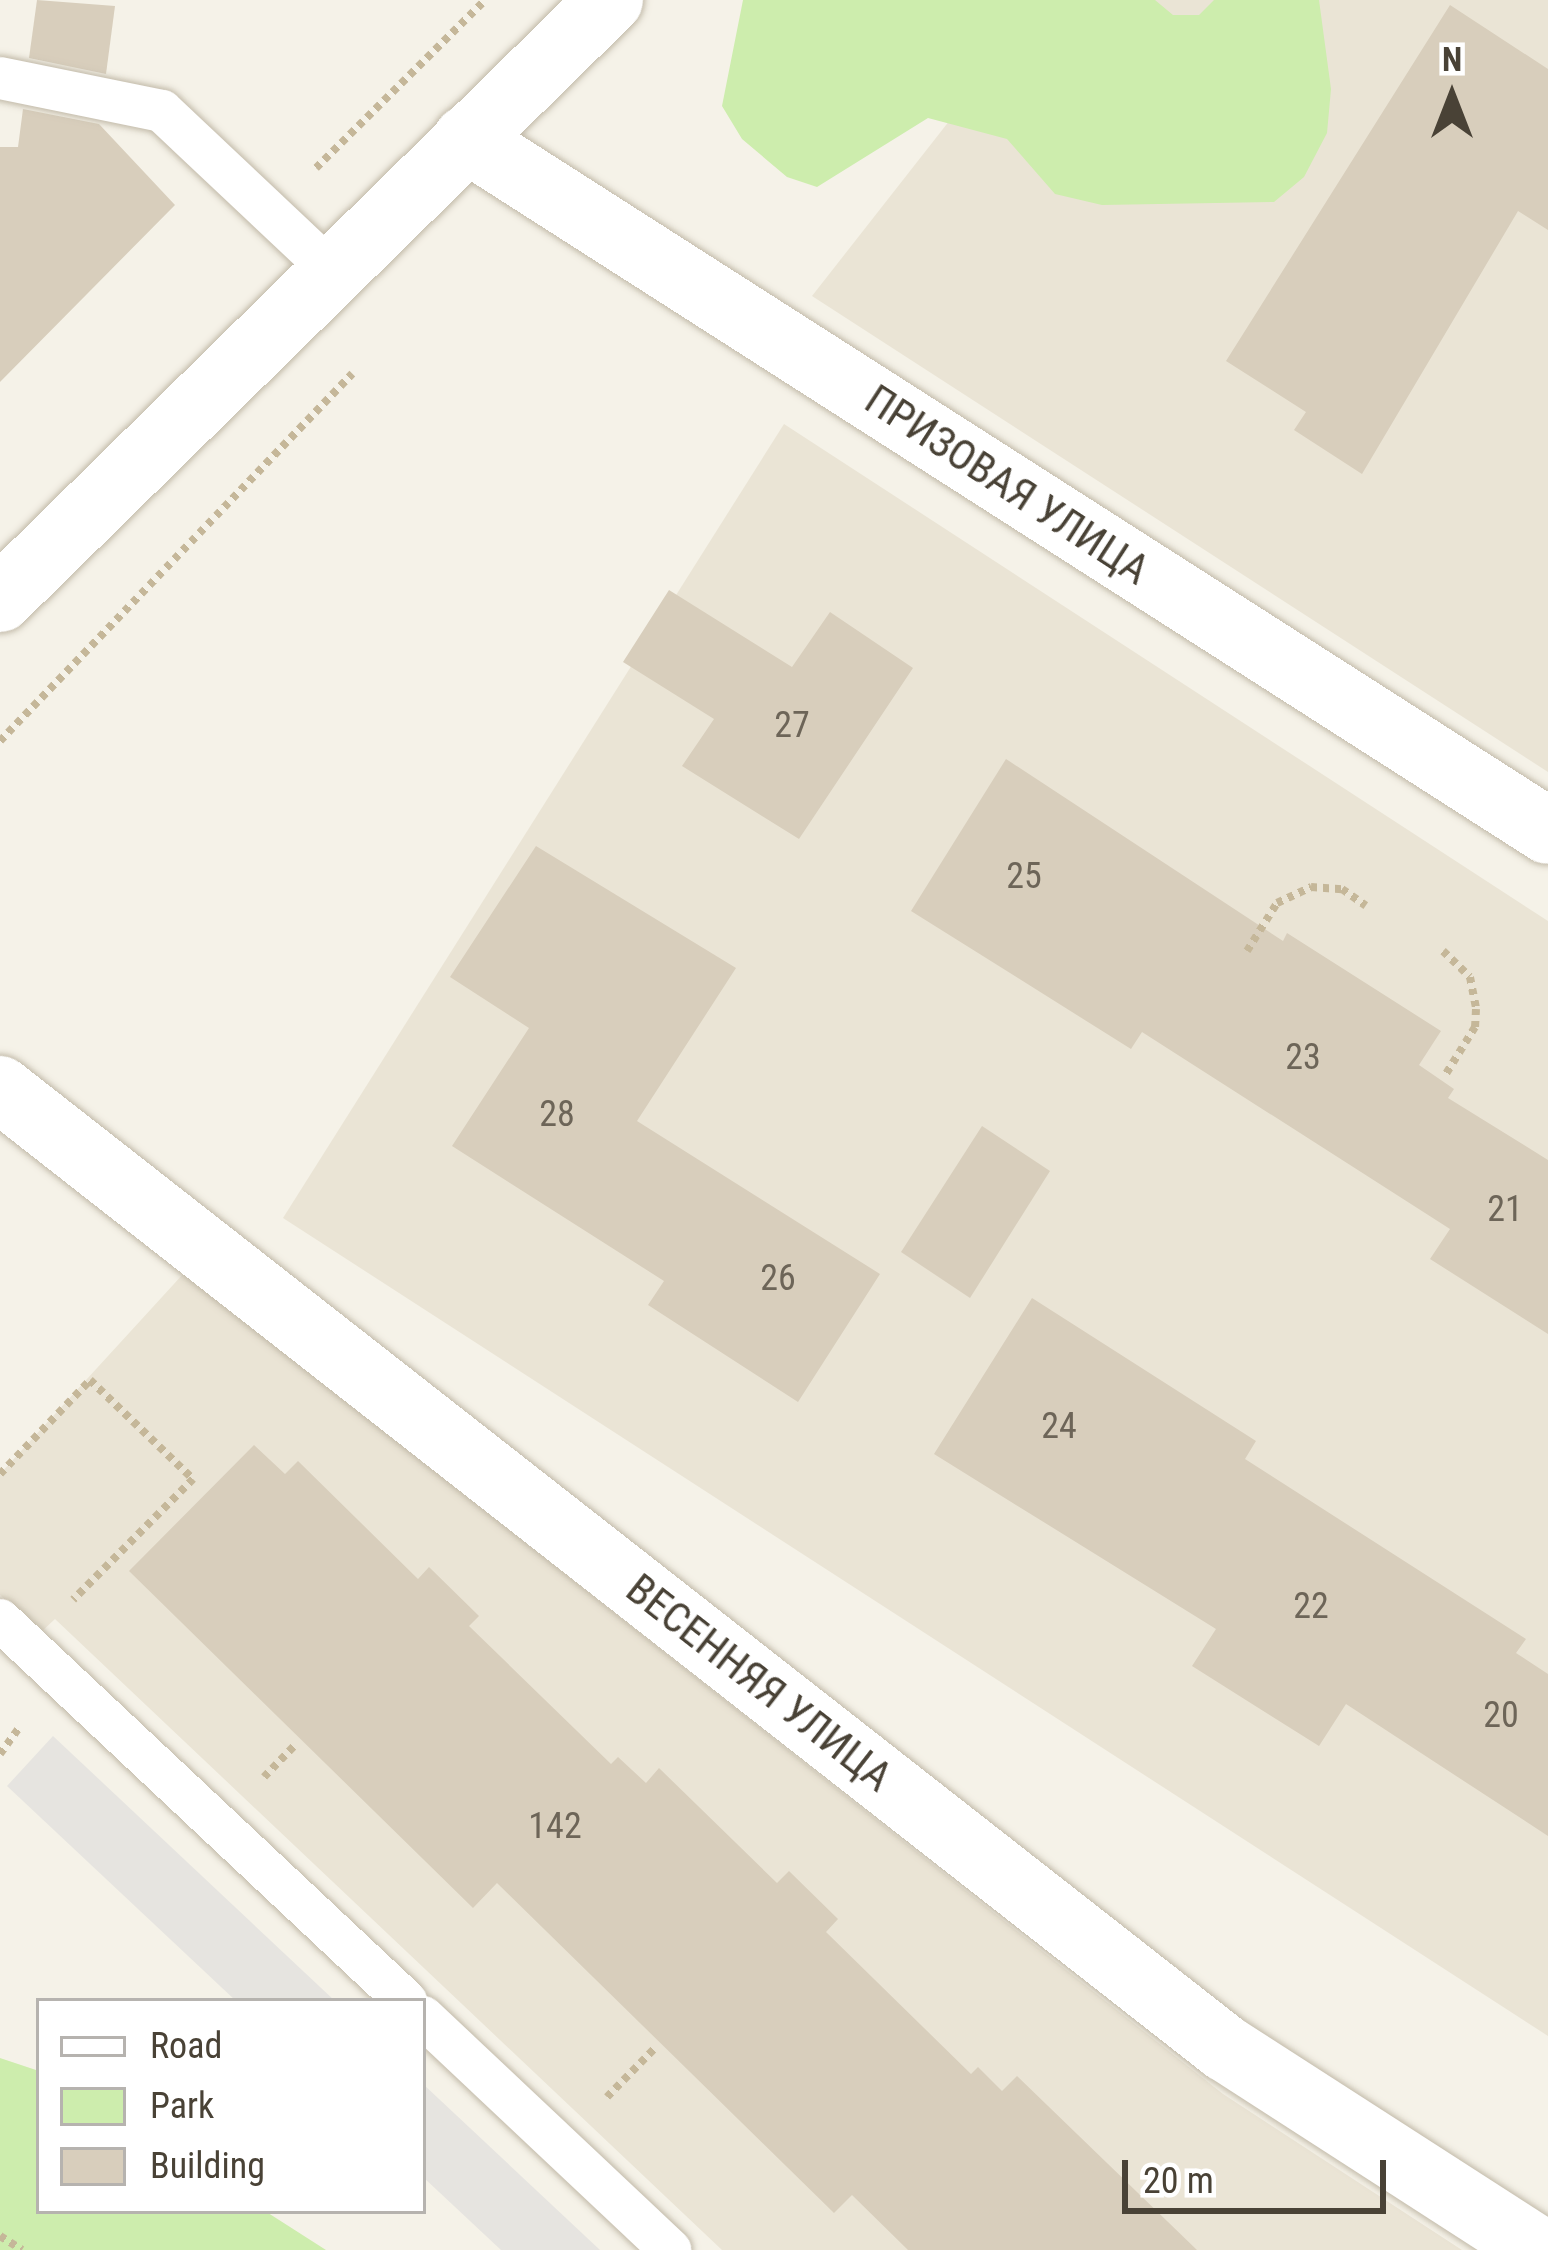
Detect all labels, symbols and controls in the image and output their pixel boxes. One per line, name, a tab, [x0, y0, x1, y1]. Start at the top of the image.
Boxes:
north arrow	[1392, 36, 1512, 156]
text: N	[1442, 40, 1462, 79]
street label: ПРИЗОВАЯ УЛИЦА	[856, 375, 1158, 595]
house number: 27	[774, 704, 810, 748]
house number: 25	[1006, 855, 1042, 899]
house number: 23	[1285, 1036, 1321, 1080]
house number: 28	[539, 1093, 575, 1137]
house number: 21	[1487, 1188, 1523, 1232]
house number: 26	[760, 1257, 796, 1301]
house number: 24	[1041, 1405, 1077, 1449]
street label: ВЕСЕННЯЯ УЛИЦА	[616, 1564, 902, 1802]
house number: 22	[1293, 1585, 1329, 1629]
house number: 20	[1483, 1694, 1519, 1738]
house number: 142	[528, 1805, 582, 1849]
legend	[36, 1998, 426, 2214]
text: Road	[150, 2025, 222, 2067]
text: Park	[150, 2085, 214, 2127]
scale bar	[1128, 2136, 1392, 2210]
text: Building	[150, 2145, 265, 2187]
text: 20 m	[1143, 2160, 1214, 2202]

